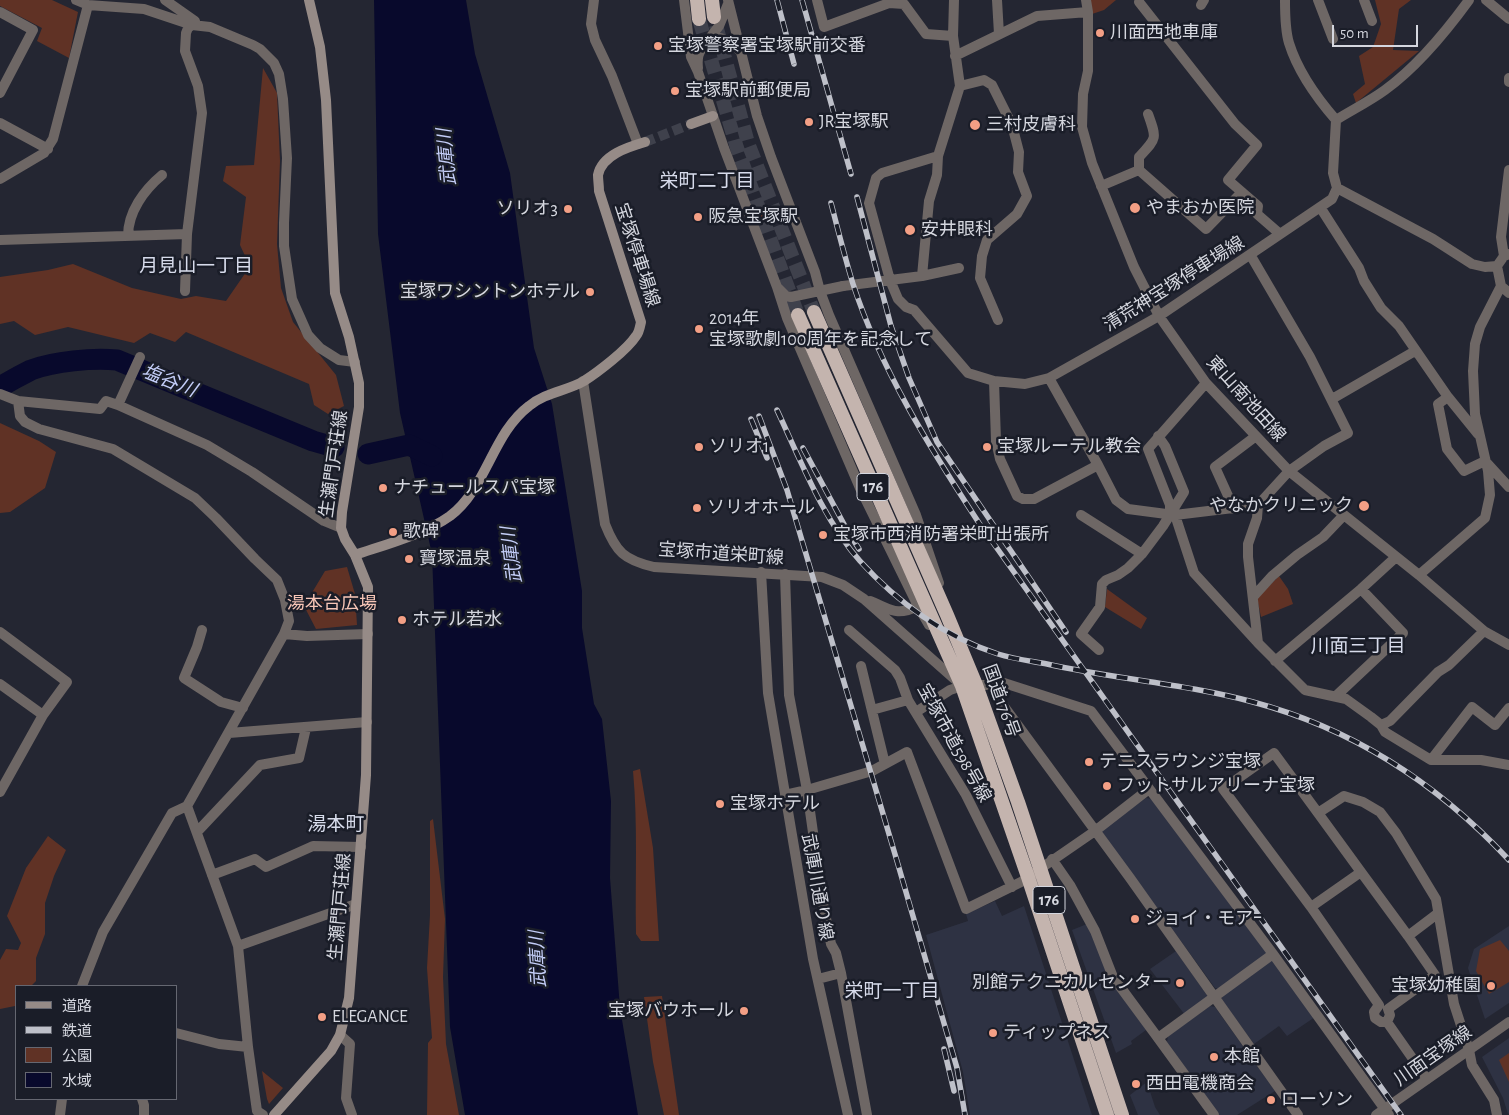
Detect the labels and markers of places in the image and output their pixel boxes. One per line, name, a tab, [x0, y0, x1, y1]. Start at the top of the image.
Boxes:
place label: 川面西地車庫	[1110, 22, 1218, 44]
marker: 川面西地車庫	[1094, 27, 1106, 39]
place label: 宝塚警察署宝塚駅前交番	[668, 35, 866, 57]
marker: 宝塚警察署宝塚駅前交番	[652, 40, 664, 52]
place label: 宝塚駅前郵便局	[685, 80, 811, 102]
marker: 宝塚駅前郵便局	[669, 85, 681, 97]
place label: JR宝塚駅	[819, 111, 889, 133]
place label: 三村皮膚科	[986, 114, 1076, 136]
marker: JR宝塚駅	[803, 116, 815, 128]
marker: 三村皮膚科	[968, 118, 982, 132]
place label: やまおか医院	[1146, 197, 1254, 219]
place label: ソリオ3	[497, 198, 558, 220]
marker: やまおか医院	[1128, 201, 1142, 215]
marker: ソリオ3	[562, 203, 574, 215]
place label: 阪急宝塚駅	[708, 206, 798, 228]
marker: 阪急宝塚駅	[692, 211, 704, 223]
place label: 安井眼科	[921, 219, 993, 241]
marker: 安井眼科	[903, 223, 917, 237]
place label: 宝塚ワシントンホテル	[400, 281, 580, 303]
marker: 宝塚ワシントンホテル	[584, 286, 596, 298]
place label: 2014年 宝塚歌劇100周年を記念して	[709, 308, 932, 350]
marker: 2014年 宝塚歌劇100周年を記念して	[693, 323, 705, 335]
place label: ソリオ1	[709, 436, 769, 458]
place label: 宝塚ルーテル教会	[997, 436, 1141, 458]
marker: ソリオ1	[693, 441, 705, 453]
marker: 宝塚ルーテル教会	[981, 441, 993, 453]
place label: ナチュールスパ宝塚	[393, 477, 555, 499]
marker: ナチュールスパ宝塚	[377, 482, 389, 494]
place label: やなかクリニック	[1209, 495, 1353, 517]
place label: ソリオホール	[707, 497, 815, 519]
marker: やなかクリニック	[1357, 499, 1371, 513]
marker: ソリオホール	[691, 502, 703, 514]
place label: 歌碑	[403, 521, 439, 543]
place label: 宝塚市西消防署栄町出張所	[833, 524, 1049, 546]
marker: 歌碑	[387, 526, 399, 538]
marker: 宝塚市西消防署栄町出張所	[817, 529, 829, 541]
place label: 寶塚温泉	[419, 548, 491, 570]
marker: 寶塚温泉	[403, 553, 415, 565]
place label: ホテル若水	[412, 609, 502, 631]
marker: ホテル若水	[396, 614, 408, 626]
place label: テニスラウンジ宝塚	[1099, 751, 1261, 773]
marker: テニスラウンジ宝塚	[1083, 756, 1095, 768]
place label: フットサルアリーナ宝塚	[1117, 775, 1315, 797]
marker: フットサルアリーナ宝塚	[1101, 780, 1113, 792]
place label: 宝塚ホテル	[730, 793, 820, 815]
marker: 宝塚ホテル	[714, 798, 726, 810]
place label: ジョイ・モアｰ	[1145, 908, 1262, 930]
marker: ジョイ・モアｰ	[1129, 913, 1141, 925]
place label: 別館テクニカルセンター	[972, 972, 1170, 994]
place label: 宝塚幼稚園	[1391, 975, 1481, 997]
marker: 別館テクニカルセンター	[1174, 977, 1186, 989]
marker: 宝塚幼稚園	[1485, 980, 1497, 992]
place label: 宝塚バウホール	[608, 1000, 734, 1022]
marker: 宝塚バウホール	[738, 1005, 750, 1017]
place label: ELEGANCE	[332, 1006, 408, 1028]
marker: ELEGANCE	[316, 1011, 328, 1023]
place label: ティップネス	[1003, 1022, 1111, 1044]
marker: ティップネス	[987, 1027, 999, 1039]
place label: 本館	[1224, 1046, 1260, 1068]
marker: 本館	[1208, 1051, 1220, 1063]
place label: 西田電機商会	[1146, 1073, 1254, 1095]
marker: 西田電機商会	[1130, 1078, 1142, 1090]
place label: ローソン	[1281, 1089, 1353, 1111]
marker: ローソン	[1265, 1094, 1277, 1106]

